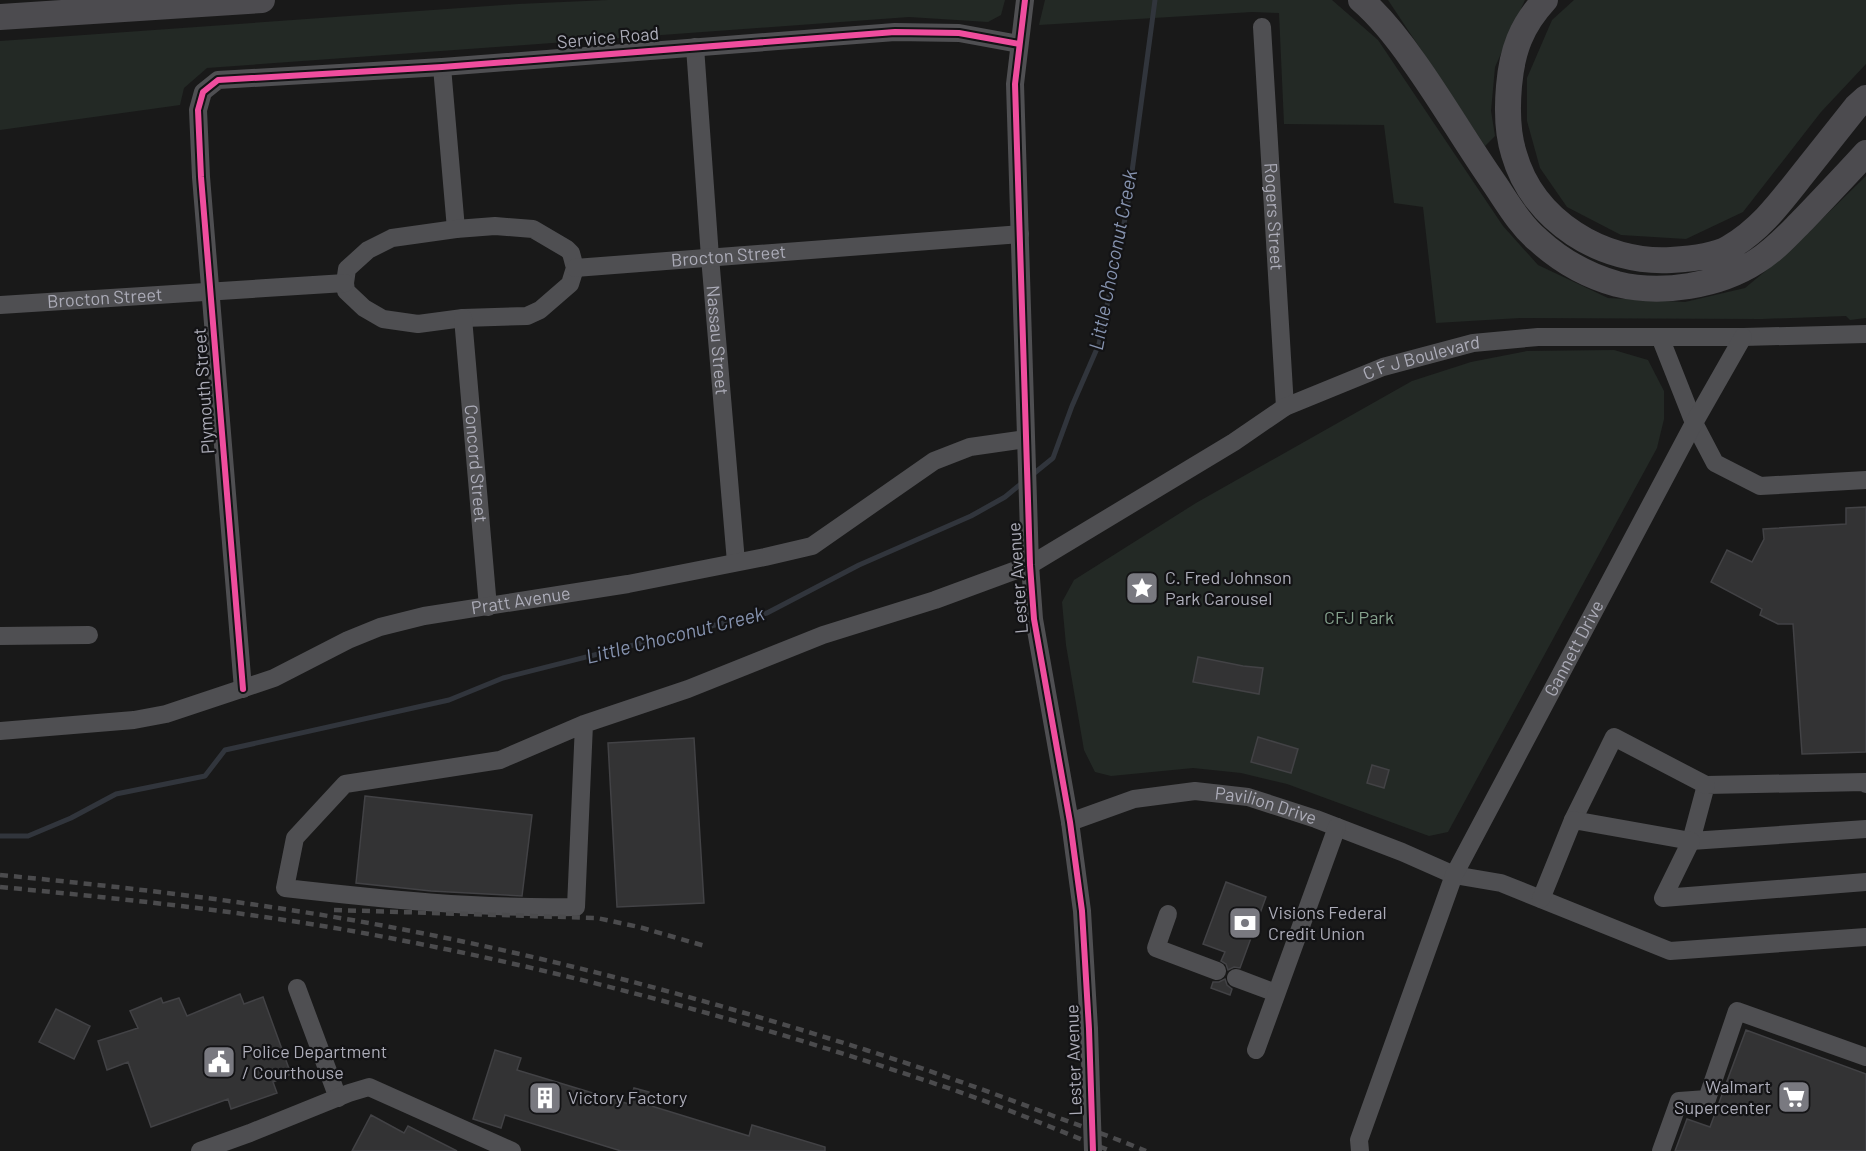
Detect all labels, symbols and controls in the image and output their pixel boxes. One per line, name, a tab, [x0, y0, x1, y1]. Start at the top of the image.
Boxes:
street label: Service Road	[556, 22, 660, 52]
street label: Rogers Street	[1260, 162, 1289, 271]
water label: Little Choconut Creek	[1083, 167, 1141, 352]
street label: Brocton Street	[670, 240, 787, 271]
street label: Brocton Street	[46, 283, 163, 312]
street label: Nassau Street	[702, 284, 734, 396]
street label: Plymouth Street	[188, 327, 218, 455]
street label: C F J Boulevard	[1359, 330, 1481, 384]
street label: Concord Street	[461, 403, 493, 523]
street label: Lester Avenue	[1002, 522, 1032, 634]
place label: C. Fred Johnson Park Carousel	[1165, 566, 1292, 609]
place icon: C. Fred Johnson Park Carousel	[1124, 570, 1160, 606]
street label: Pratt Avenue	[469, 581, 572, 618]
street label: Gannett Drive	[1539, 596, 1608, 700]
water label: Little Choconut Creek	[583, 600, 767, 668]
park label: CFJ Park	[1324, 606, 1394, 628]
street label: Pavilion Drive	[1214, 781, 1320, 829]
place label: Visions Federal Credit Union	[1268, 901, 1387, 944]
bank icon: Visions Federal Credit Union	[1227, 905, 1263, 941]
street label: Lester Avenue	[1060, 1004, 1086, 1116]
place label: Police Department / Courthouse	[242, 1040, 387, 1083]
public building icon: Police Department / Courthouse	[201, 1044, 237, 1080]
place label: Walmart Supercenter	[1674, 1075, 1771, 1118]
supermarket icon: Walmart Supercenter	[1776, 1079, 1812, 1115]
building icon: Victory Factory	[527, 1080, 563, 1116]
place label: Victory Factory	[568, 1086, 687, 1108]

